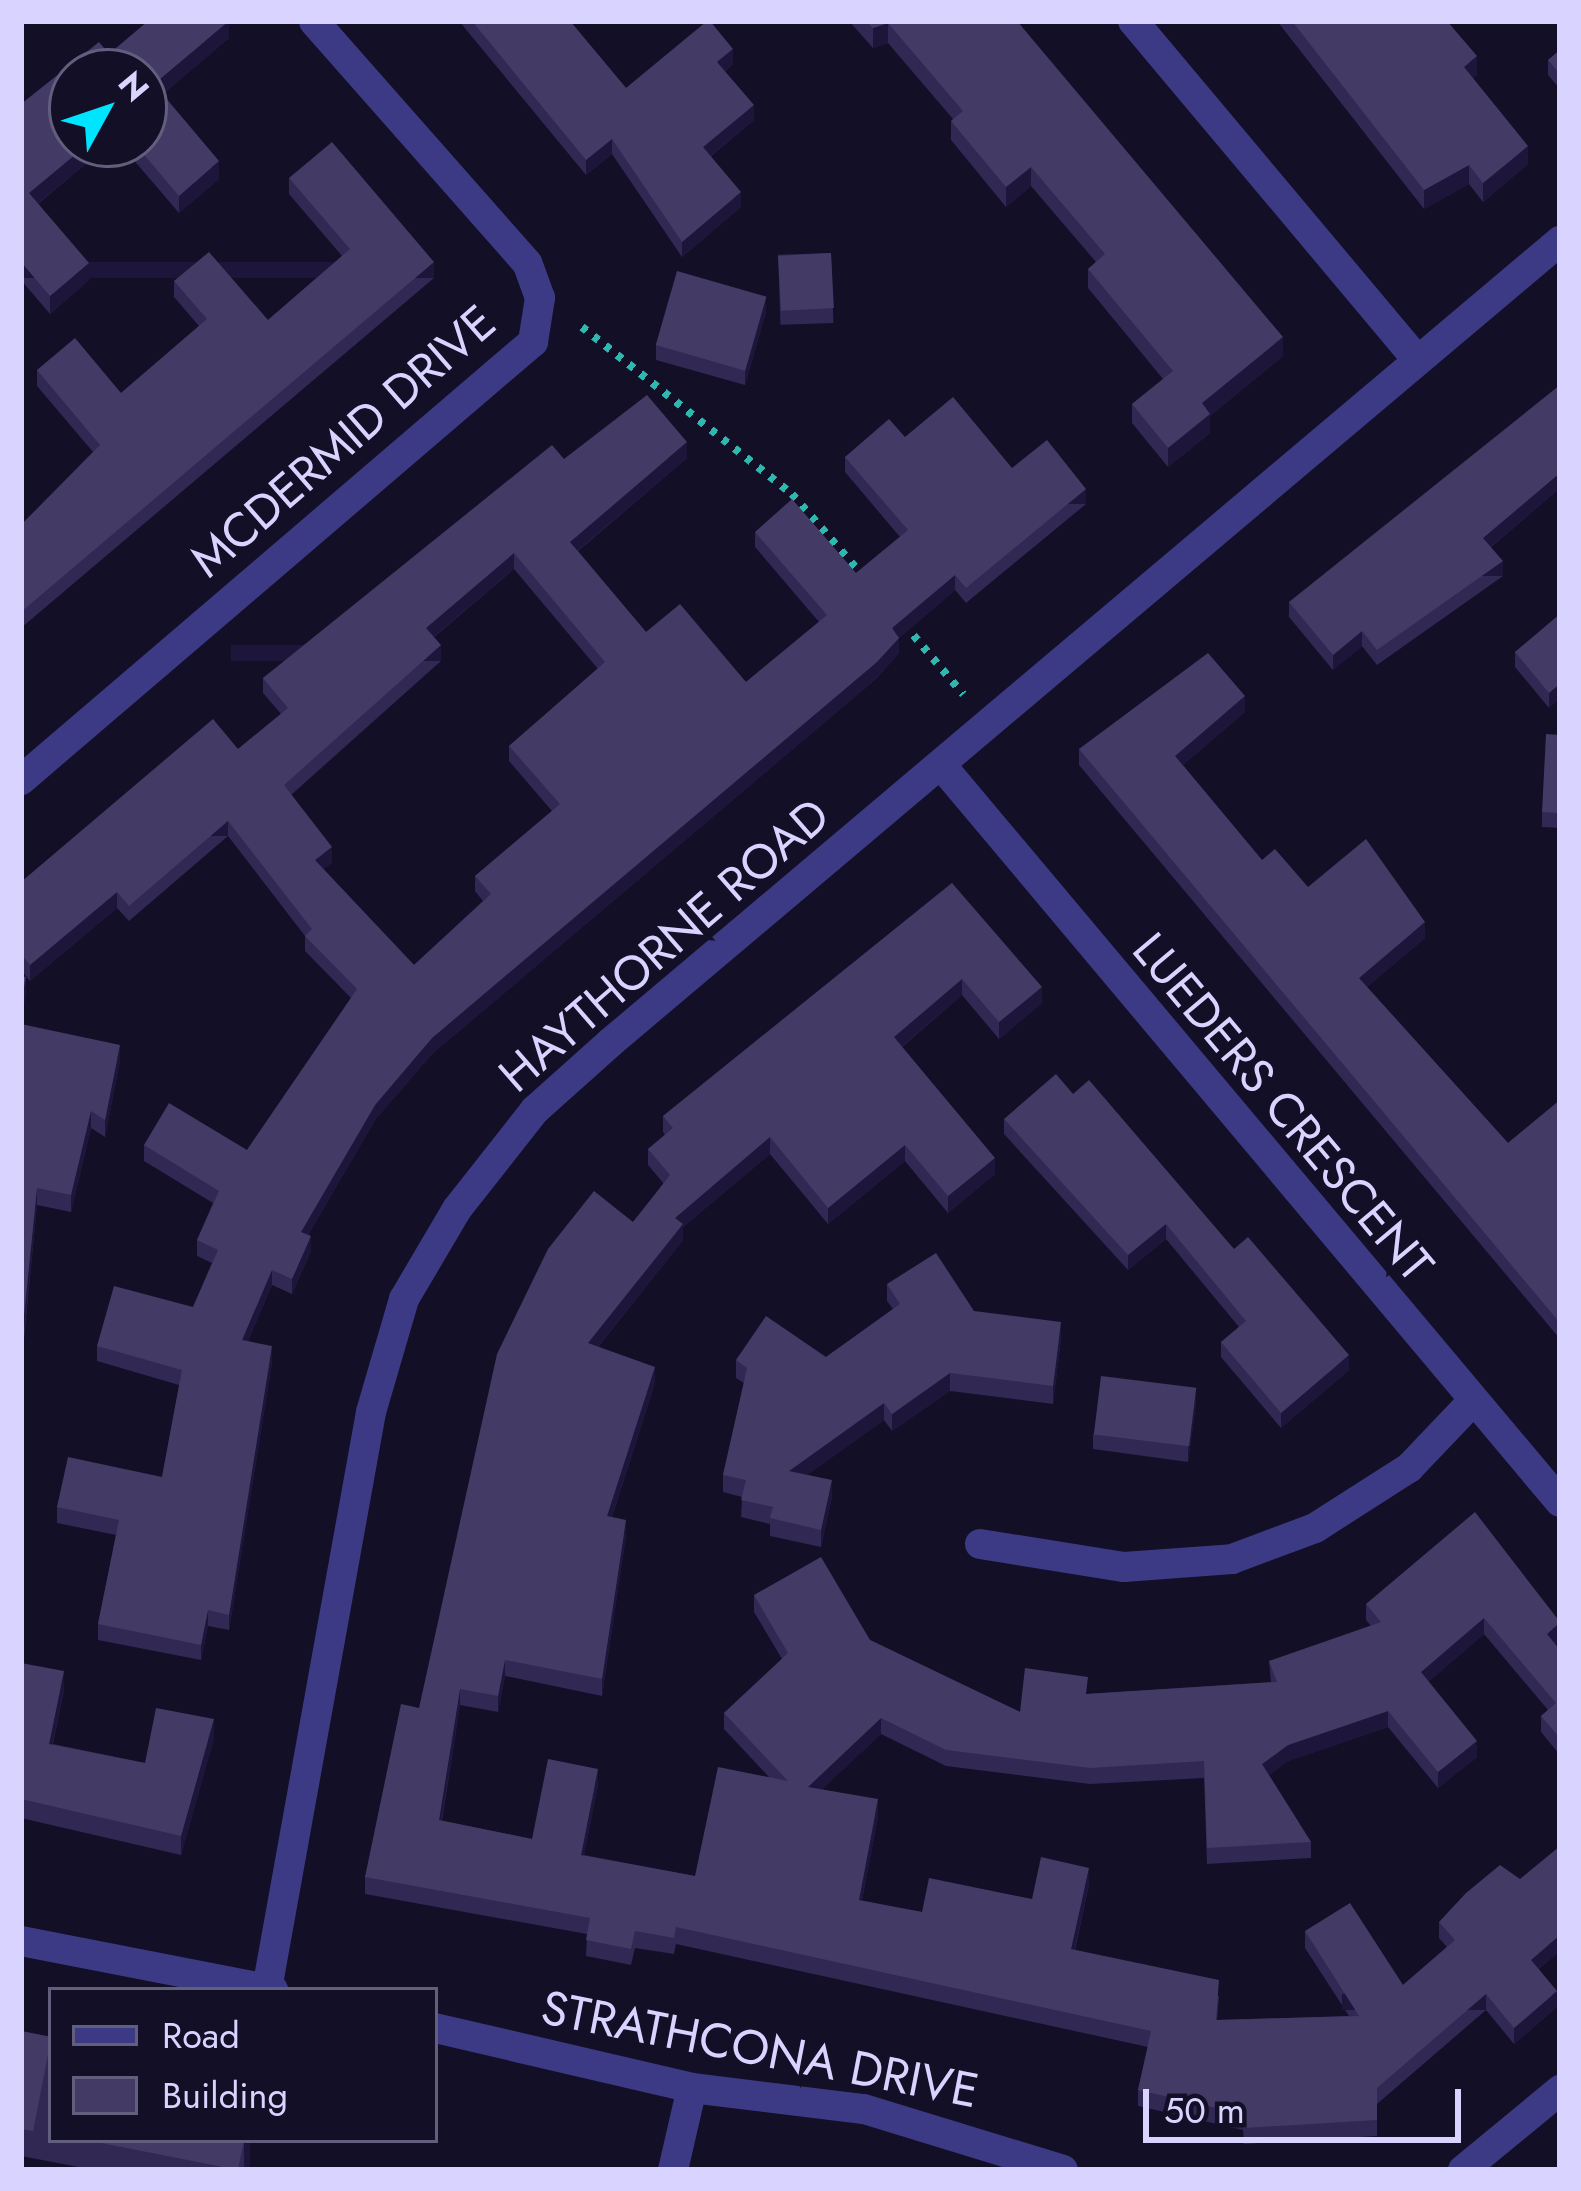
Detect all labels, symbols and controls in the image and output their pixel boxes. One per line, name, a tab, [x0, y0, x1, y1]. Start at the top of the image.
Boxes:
north arrow	[48, 48, 168, 168]
text: N	[107, 61, 160, 112]
street label: MCDERMID DRIVE	[179, 293, 507, 589]
street label: HAYTHORNE ROAD	[487, 786, 841, 1104]
street label: LUEDERS CRESCENT	[1121, 922, 1445, 1292]
street label: STRATHCONA DRIVE	[537, 1978, 983, 2120]
legend	[48, 1987, 438, 2143]
text: Road	[162, 2009, 240, 2061]
scale bar	[1149, 2065, 1467, 2139]
text: Building	[162, 2069, 288, 2121]
text: 50 m	[1164, 2084, 1245, 2136]

